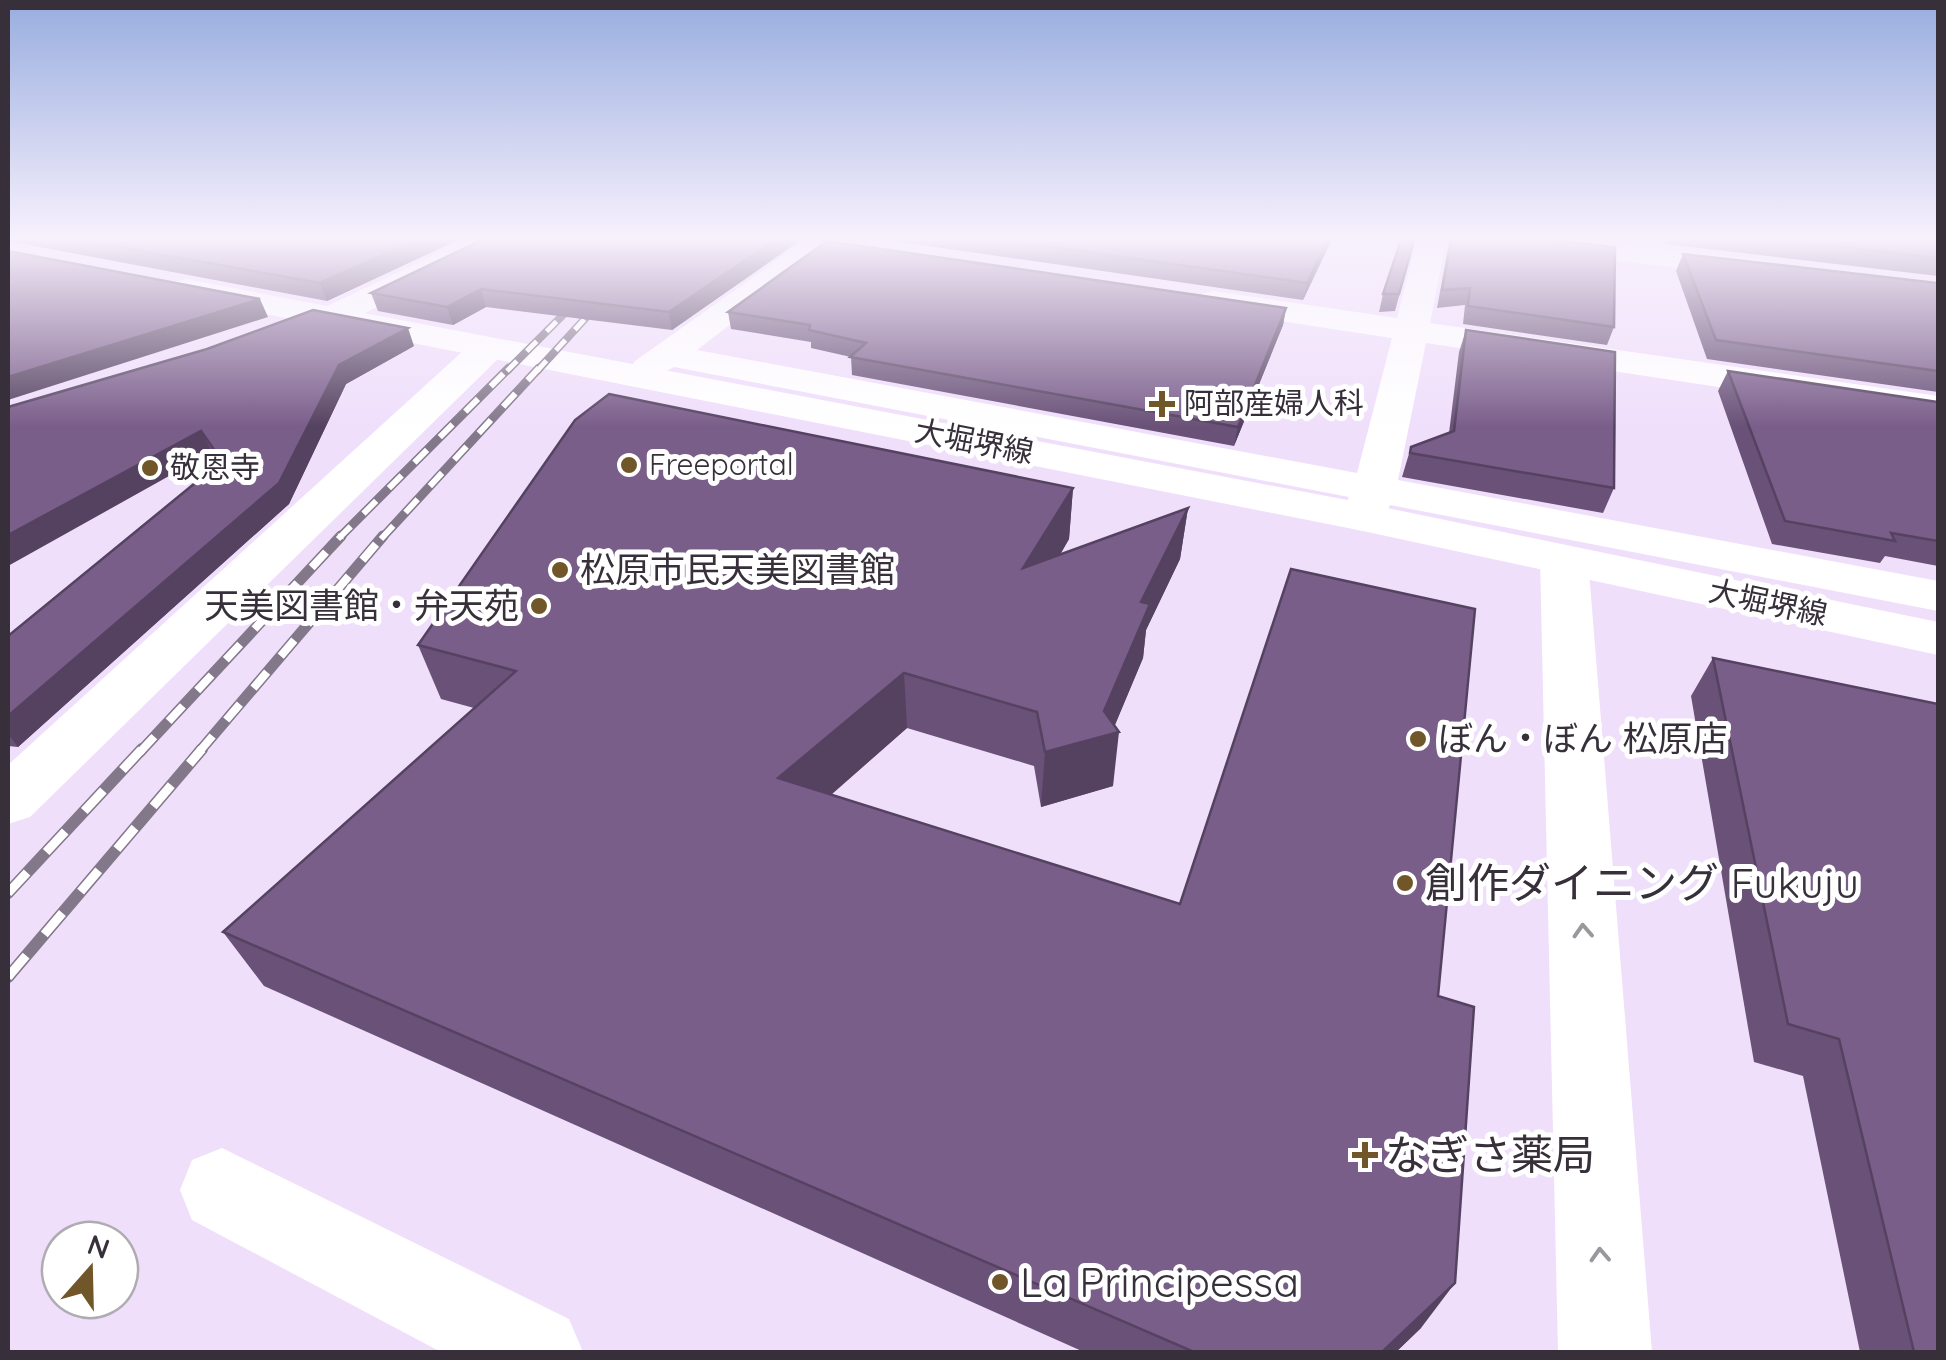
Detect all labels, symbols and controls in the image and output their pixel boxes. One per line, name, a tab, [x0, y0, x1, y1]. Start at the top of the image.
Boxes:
place label: 阿部産婦人科	[1184, 384, 1364, 422]
marker: 阿部産婦人科	[1149, 391, 1175, 417]
street label: 大堀堺線	[912, 411, 1037, 471]
place label: Freeportal	[649, 445, 794, 483]
place label: 敬恩寺	[170, 448, 260, 486]
marker: Freeportal	[618, 454, 640, 476]
marker: 敬恩寺	[139, 457, 161, 479]
place label: 松原市民天美図書館	[580, 547, 895, 591]
marker: 松原市民天美図書館	[549, 559, 571, 581]
street label: 大堀堺線	[1706, 571, 1831, 633]
place label: 天美図書館・弁天苑	[204, 583, 519, 627]
marker: 天美図書館・弁天苑	[528, 595, 550, 617]
place label: ぼん・ぼん 松原店	[1438, 716, 1728, 760]
marker: ぼん・ぼん 松原店	[1407, 728, 1429, 750]
place label: 創作ダイニング Fukuju	[1425, 856, 1859, 909]
marker: 創作ダイニング Fukuju	[1394, 872, 1416, 894]
one-way arrow	[1573, 922, 1594, 938]
place label: なぎさ薬局	[1385, 1128, 1595, 1181]
marker: なぎさ薬局	[1354, 1144, 1376, 1166]
north arrow	[40, 1220, 140, 1320]
text: N	[83, 1226, 114, 1266]
one-way arrow	[1590, 1247, 1611, 1263]
place label: La Principessa	[1020, 1255, 1299, 1308]
marker: La Principessa	[989, 1271, 1011, 1293]

